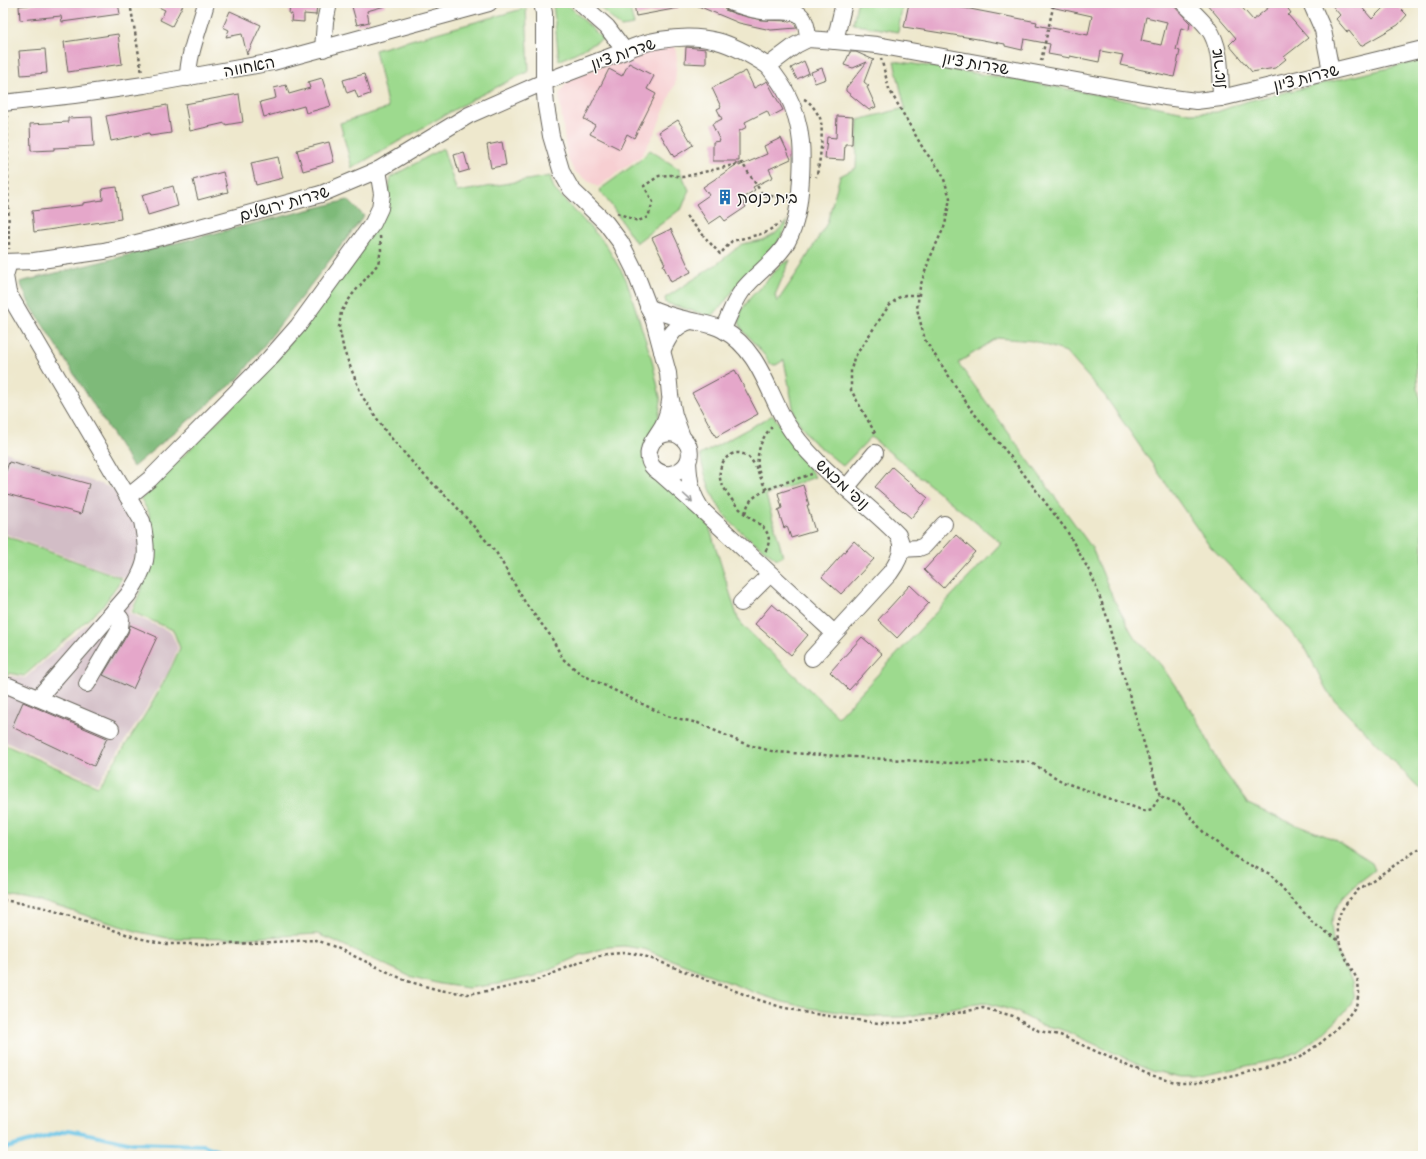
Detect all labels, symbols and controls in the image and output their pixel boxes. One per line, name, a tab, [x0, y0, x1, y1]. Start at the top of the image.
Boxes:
street label: שדרות ציון	[588, 33, 660, 77]
street label: אריאל	[1207, 47, 1234, 90]
street label: שדרות ציון	[940, 48, 1011, 83]
street label: האחווה	[222, 52, 277, 85]
street label: שדרות ציון	[1271, 60, 1342, 99]
street label: שדרות ירושלים	[237, 181, 333, 229]
building icon: בית כנסת	[716, 188, 734, 206]
place label: בית כנסת	[737, 188, 798, 211]
street label: נופי מכמש	[809, 455, 874, 516]
one-way arrow	[683, 493, 693, 502]

